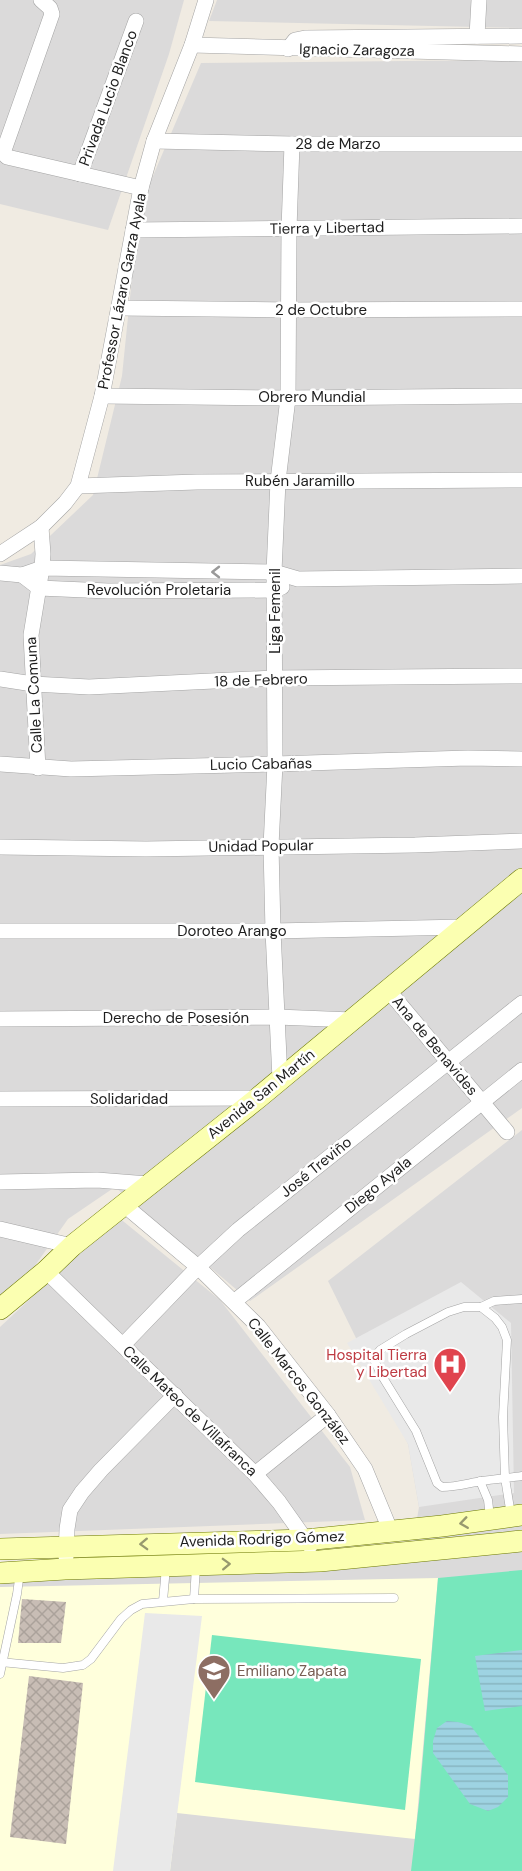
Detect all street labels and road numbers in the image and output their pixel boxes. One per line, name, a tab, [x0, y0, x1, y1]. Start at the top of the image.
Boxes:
street label: Privada Lucio Blanco	[74, 27, 142, 169]
street label: Ignacio Zaragoza	[299, 39, 415, 61]
street label: 28 de Marzo	[295, 134, 381, 154]
street label: Professor Lázaro Garza Ayala	[93, 191, 151, 391]
street label: Tierra y Libertad	[270, 217, 384, 239]
street label: 2 de Octubre	[275, 300, 367, 320]
street label: Obrero Mundial	[258, 387, 366, 407]
street label: Rubén Jaramillo	[245, 471, 355, 491]
street label: Liga Femenil	[265, 568, 285, 654]
street label: Revolución Proletaria	[87, 580, 231, 600]
street label: Calle La Comuna	[21, 636, 47, 754]
street label: 18 de Febrero	[214, 668, 308, 692]
street label: Lucio Cabañas	[210, 753, 312, 775]
street label: Unidad Popular	[208, 835, 314, 857]
street label: Doroteo Arango	[177, 921, 287, 941]
street label: Ana de Benavides	[388, 992, 482, 1100]
street label: Derecho de Posesión	[103, 1008, 249, 1028]
street label: Avenida San Martín	[203, 1044, 319, 1144]
street label: Solidaridad	[90, 1089, 168, 1109]
street label: José Treviño	[276, 1132, 356, 1202]
street label: Diego Ayala	[341, 1152, 415, 1218]
street label: Calle Marcos González	[243, 1313, 355, 1449]
street label: Calle Mateo de Villafranca	[118, 1341, 262, 1481]
street label: Avenida Rodrigo Gómez	[179, 1526, 345, 1552]

